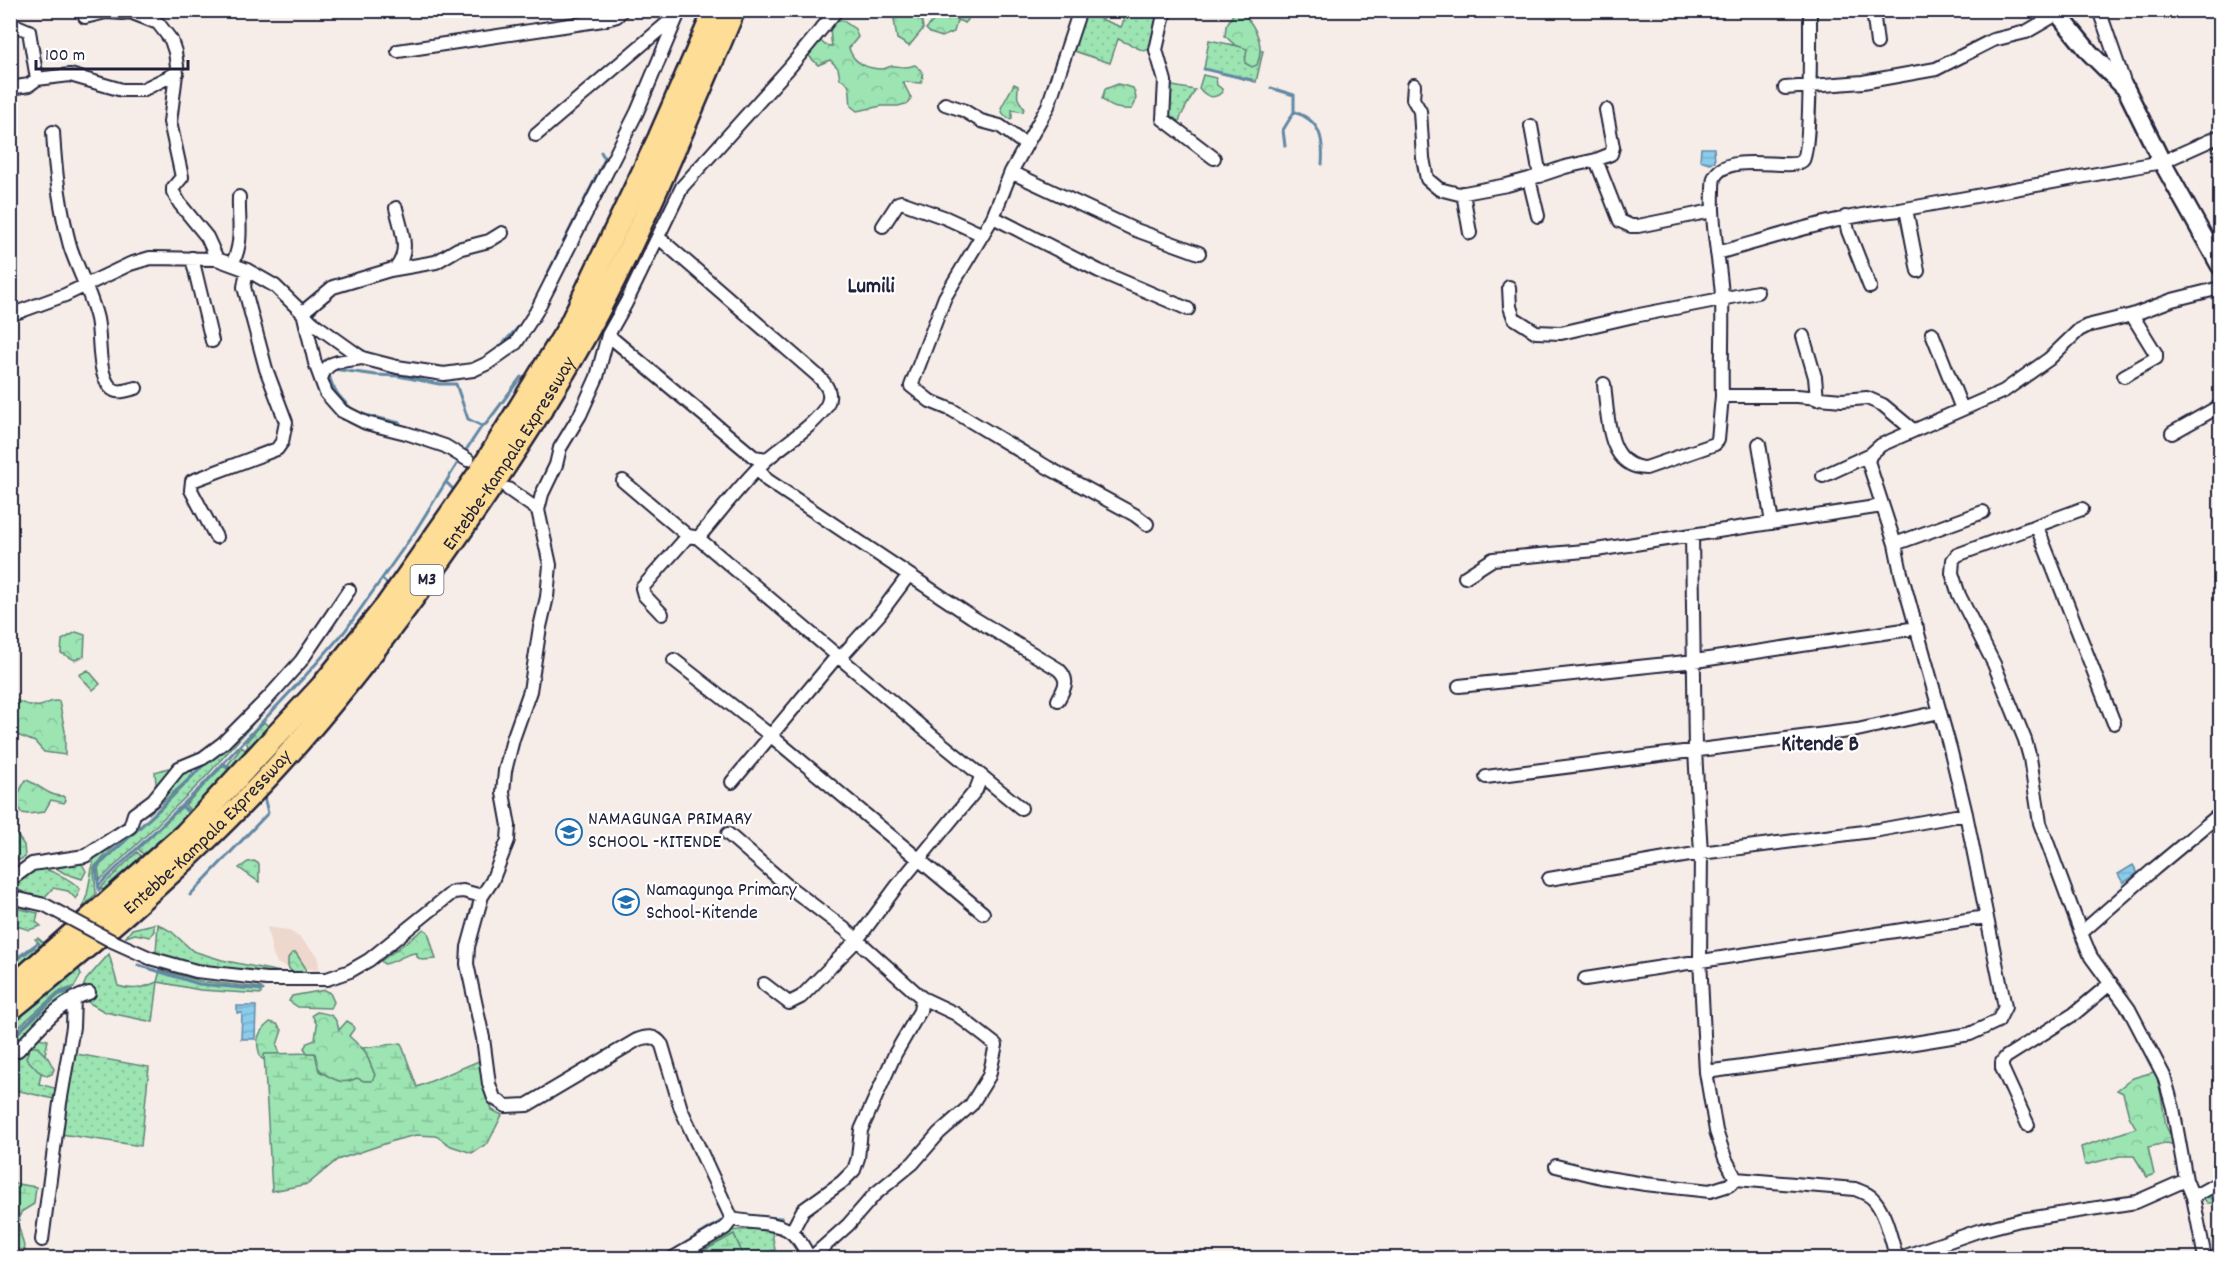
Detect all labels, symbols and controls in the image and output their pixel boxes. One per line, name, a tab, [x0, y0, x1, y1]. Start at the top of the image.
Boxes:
scale bar	[36, 33, 188, 71]
text: 100 m	[45, 44, 85, 69]
district label: Lumili	[848, 272, 894, 303]
street label: Entebbe-Kampala Expressway	[437, 351, 584, 557]
road number: M3	[410, 565, 444, 595]
district label: Kitende B	[1781, 730, 1859, 761]
street label: Entebbe-Kampala Expressway	[118, 744, 300, 923]
place label: NAMAGUNGA PRIMARY SCHOOL -KITENDE	[588, 806, 752, 857]
school or university icon: NAMAGUNGA PRIMARY SCHOOL -KITENDE	[554, 817, 584, 847]
place label: Namagunga Primary School-Kitende	[646, 877, 797, 928]
school or university icon: Namagunga Primary School-Kitende	[611, 887, 641, 917]

